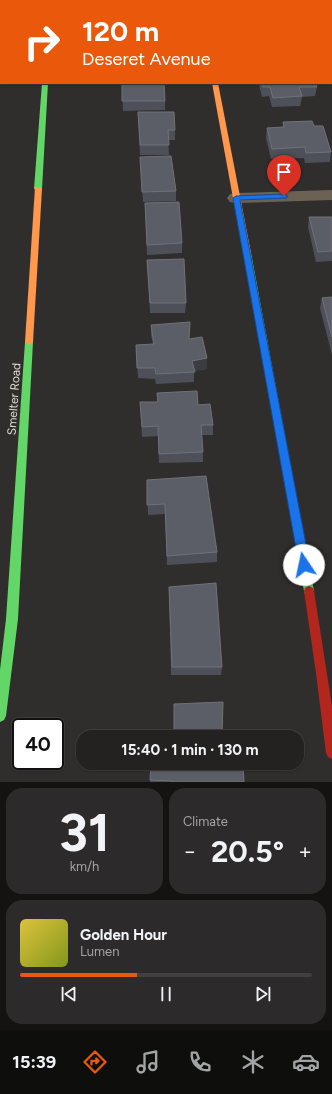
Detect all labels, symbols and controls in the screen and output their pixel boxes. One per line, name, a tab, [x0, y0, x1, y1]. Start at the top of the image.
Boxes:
text: 120 m	[82, 14, 159, 48]
icon: right	[16, 16, 68, 68]
text: Deseret Avenue	[82, 48, 210, 70]
pin	[267, 155, 301, 196]
icon: arrive	[273, 161, 295, 183]
street label: Smelter Road	[4, 362, 24, 436]
position arrow	[283, 544, 325, 586]
speed limit sign: 40	[12, 718, 64, 770]
text: 15:40 · 1 min · 130 m	[121, 741, 259, 759]
text: 31	[59, 802, 110, 864]
text: Climate	[183, 814, 228, 829]
text: 20.5°	[211, 833, 284, 870]
text: −	[183, 838, 197, 865]
text: +	[298, 838, 312, 865]
text: km/h	[70, 859, 99, 874]
text: Golden Hour	[80, 926, 167, 944]
text: Lumen	[80, 944, 119, 959]
icon: previous	[58, 983, 80, 1005]
icon: pause	[155, 983, 177, 1005]
icon: next	[252, 983, 274, 1005]
icon: directions	[81, 1048, 109, 1076]
icon: music	[134, 1048, 162, 1076]
icon: phone	[186, 1048, 214, 1076]
icon: climate	[239, 1048, 267, 1076]
icon: car	[292, 1048, 320, 1076]
text: 15:39	[12, 1051, 56, 1073]

